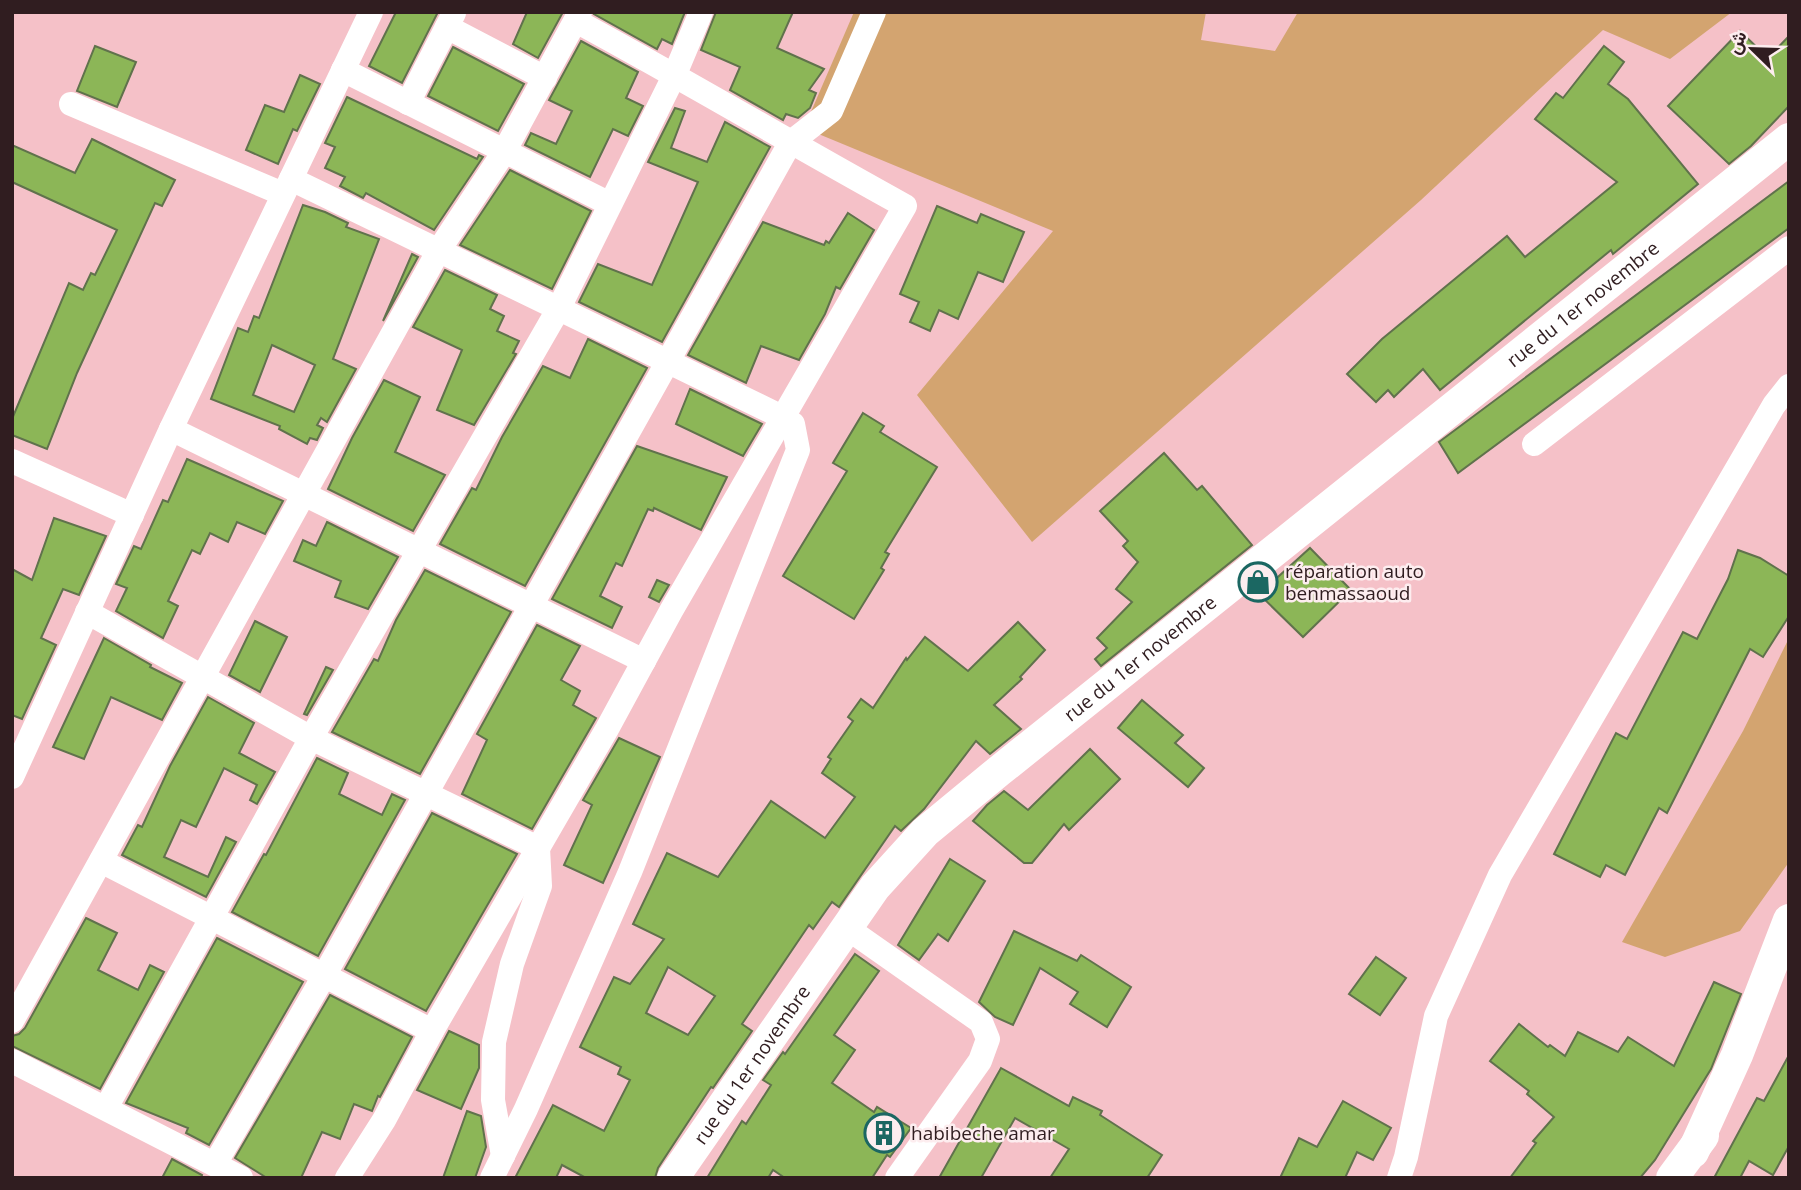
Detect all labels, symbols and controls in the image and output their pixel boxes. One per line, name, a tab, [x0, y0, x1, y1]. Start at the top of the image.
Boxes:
north arrow	[1717, 14, 1787, 84]
text: ش	[1720, 27, 1753, 58]
street label: rue du 1er novembre	[1501, 235, 1664, 373]
place label: réparation auto benmassaoud	[1285, 558, 1424, 606]
shop icon: réparation auto benmassaoud	[1237, 561, 1279, 603]
street label: rue du 1er novembre	[1058, 589, 1222, 727]
street label: rue du 1er novembre	[687, 980, 816, 1149]
building icon: habibeche amar	[863, 1112, 905, 1154]
place label: habibeche amar	[911, 1120, 1055, 1146]

